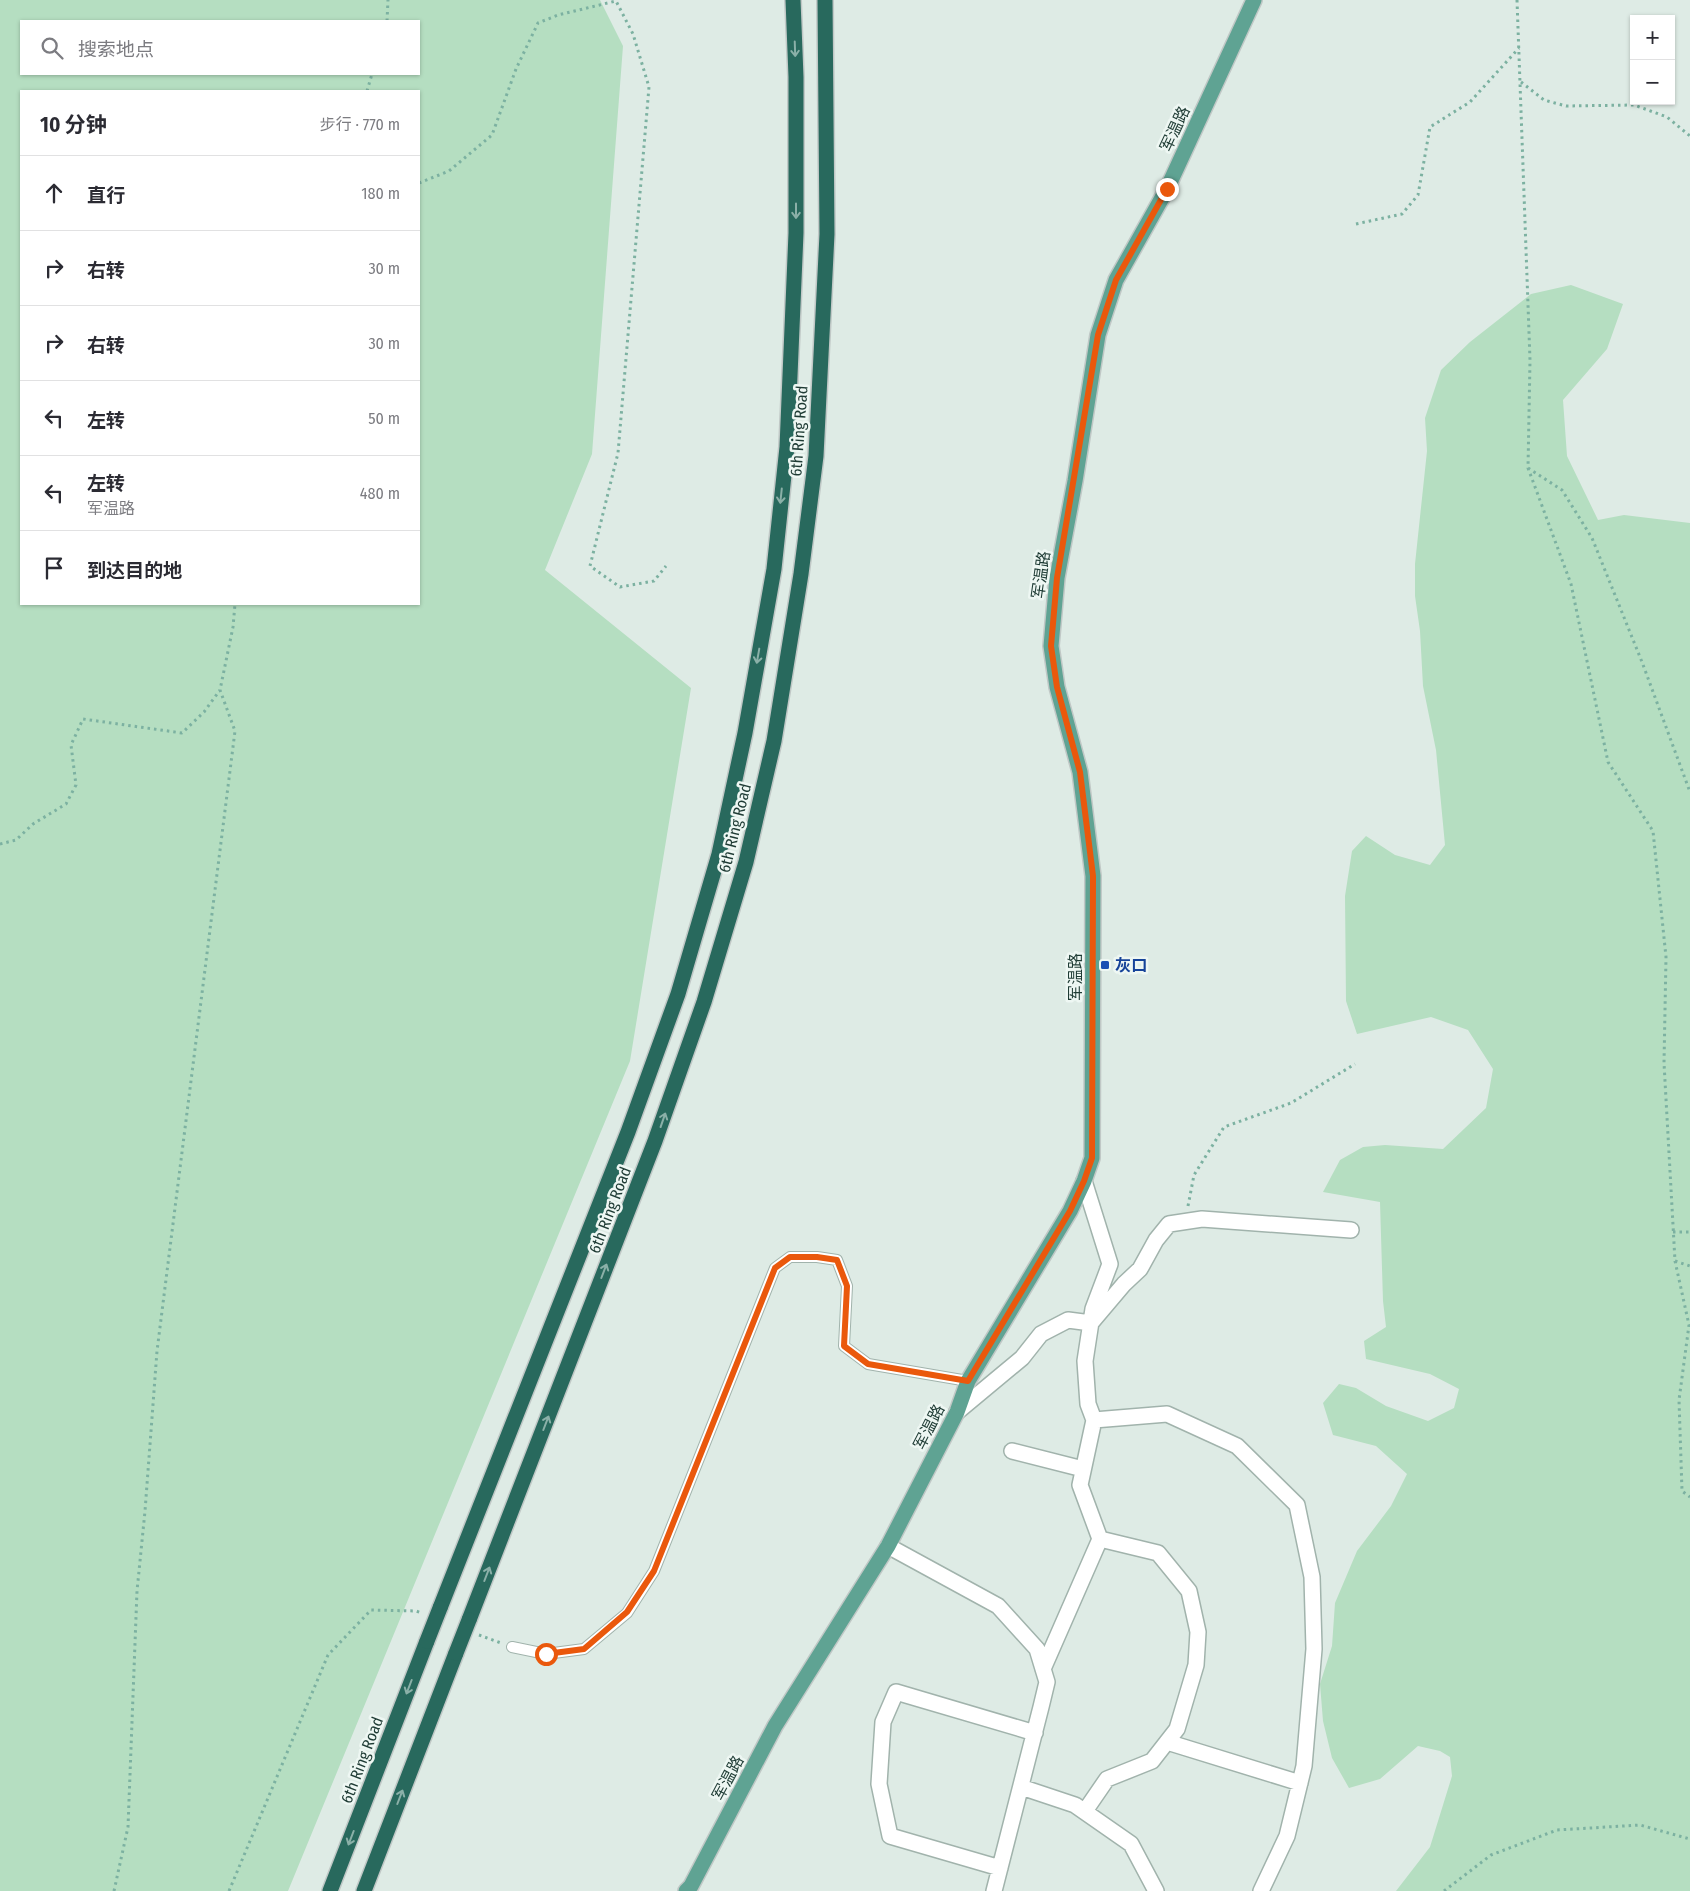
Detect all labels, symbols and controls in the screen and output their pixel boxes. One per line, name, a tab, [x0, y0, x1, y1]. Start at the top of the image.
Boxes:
map controls	[1630, 15, 1675, 105]
button: +	[1630, 15, 1675, 60]
search box	[20, 20, 420, 75]
icon: search	[38, 34, 66, 62]
text: 搜索地点	[78, 38, 154, 61]
one-way arrow	[790, 40, 799, 56]
button: −	[1630, 60, 1675, 105]
street label: 军温路	[1156, 103, 1194, 155]
text: 10 分钟	[40, 112, 107, 138]
text: 步行 · 770 m	[320, 115, 400, 134]
route end	[1156, 178, 1179, 201]
icon: ahead	[40, 179, 68, 207]
text: 直行	[87, 184, 125, 207]
text: 180 m	[361, 184, 400, 203]
one-way arrow	[791, 202, 801, 219]
icon: right	[40, 254, 68, 282]
text: 右转	[87, 259, 125, 282]
text: 30 m	[368, 259, 400, 278]
icon: right	[40, 329, 68, 357]
text: 右转	[87, 334, 125, 357]
text: 30 m	[368, 334, 400, 353]
street label: 6th Ring Road	[786, 385, 812, 477]
icon: left	[40, 404, 68, 432]
text: 左转	[87, 409, 125, 432]
text: 50 m	[368, 409, 400, 428]
text: 左转	[87, 472, 125, 495]
icon: left	[40, 479, 68, 507]
text: 480 m	[360, 484, 400, 503]
one-way arrow	[777, 487, 786, 503]
text: 军温路	[87, 499, 135, 518]
street label: 军温路	[1028, 550, 1054, 600]
icon: arrive	[40, 554, 68, 582]
text: 到达目的地	[87, 559, 182, 582]
one-way arrow	[753, 648, 763, 664]
street label: 6th Ring Road	[715, 782, 755, 874]
street label: 军温路	[1066, 953, 1085, 1001]
place label: 灰口	[1115, 956, 1147, 975]
marker: 灰口	[1099, 959, 1111, 971]
one-way arrow	[658, 1112, 668, 1128]
street label: 6th Ring Road	[585, 1164, 635, 1256]
one-way arrow	[601, 1264, 610, 1279]
street label: 军温路	[910, 1401, 948, 1453]
one-way arrow	[541, 1416, 551, 1431]
one-way arrow	[483, 1567, 492, 1583]
route start	[535, 1643, 558, 1666]
one-way arrow	[404, 1678, 413, 1694]
street label: 6th Ring Road	[337, 1714, 387, 1806]
street label: 军温路	[708, 1752, 748, 1804]
one-way arrow	[397, 1789, 406, 1804]
one-way arrow	[346, 1830, 355, 1845]

